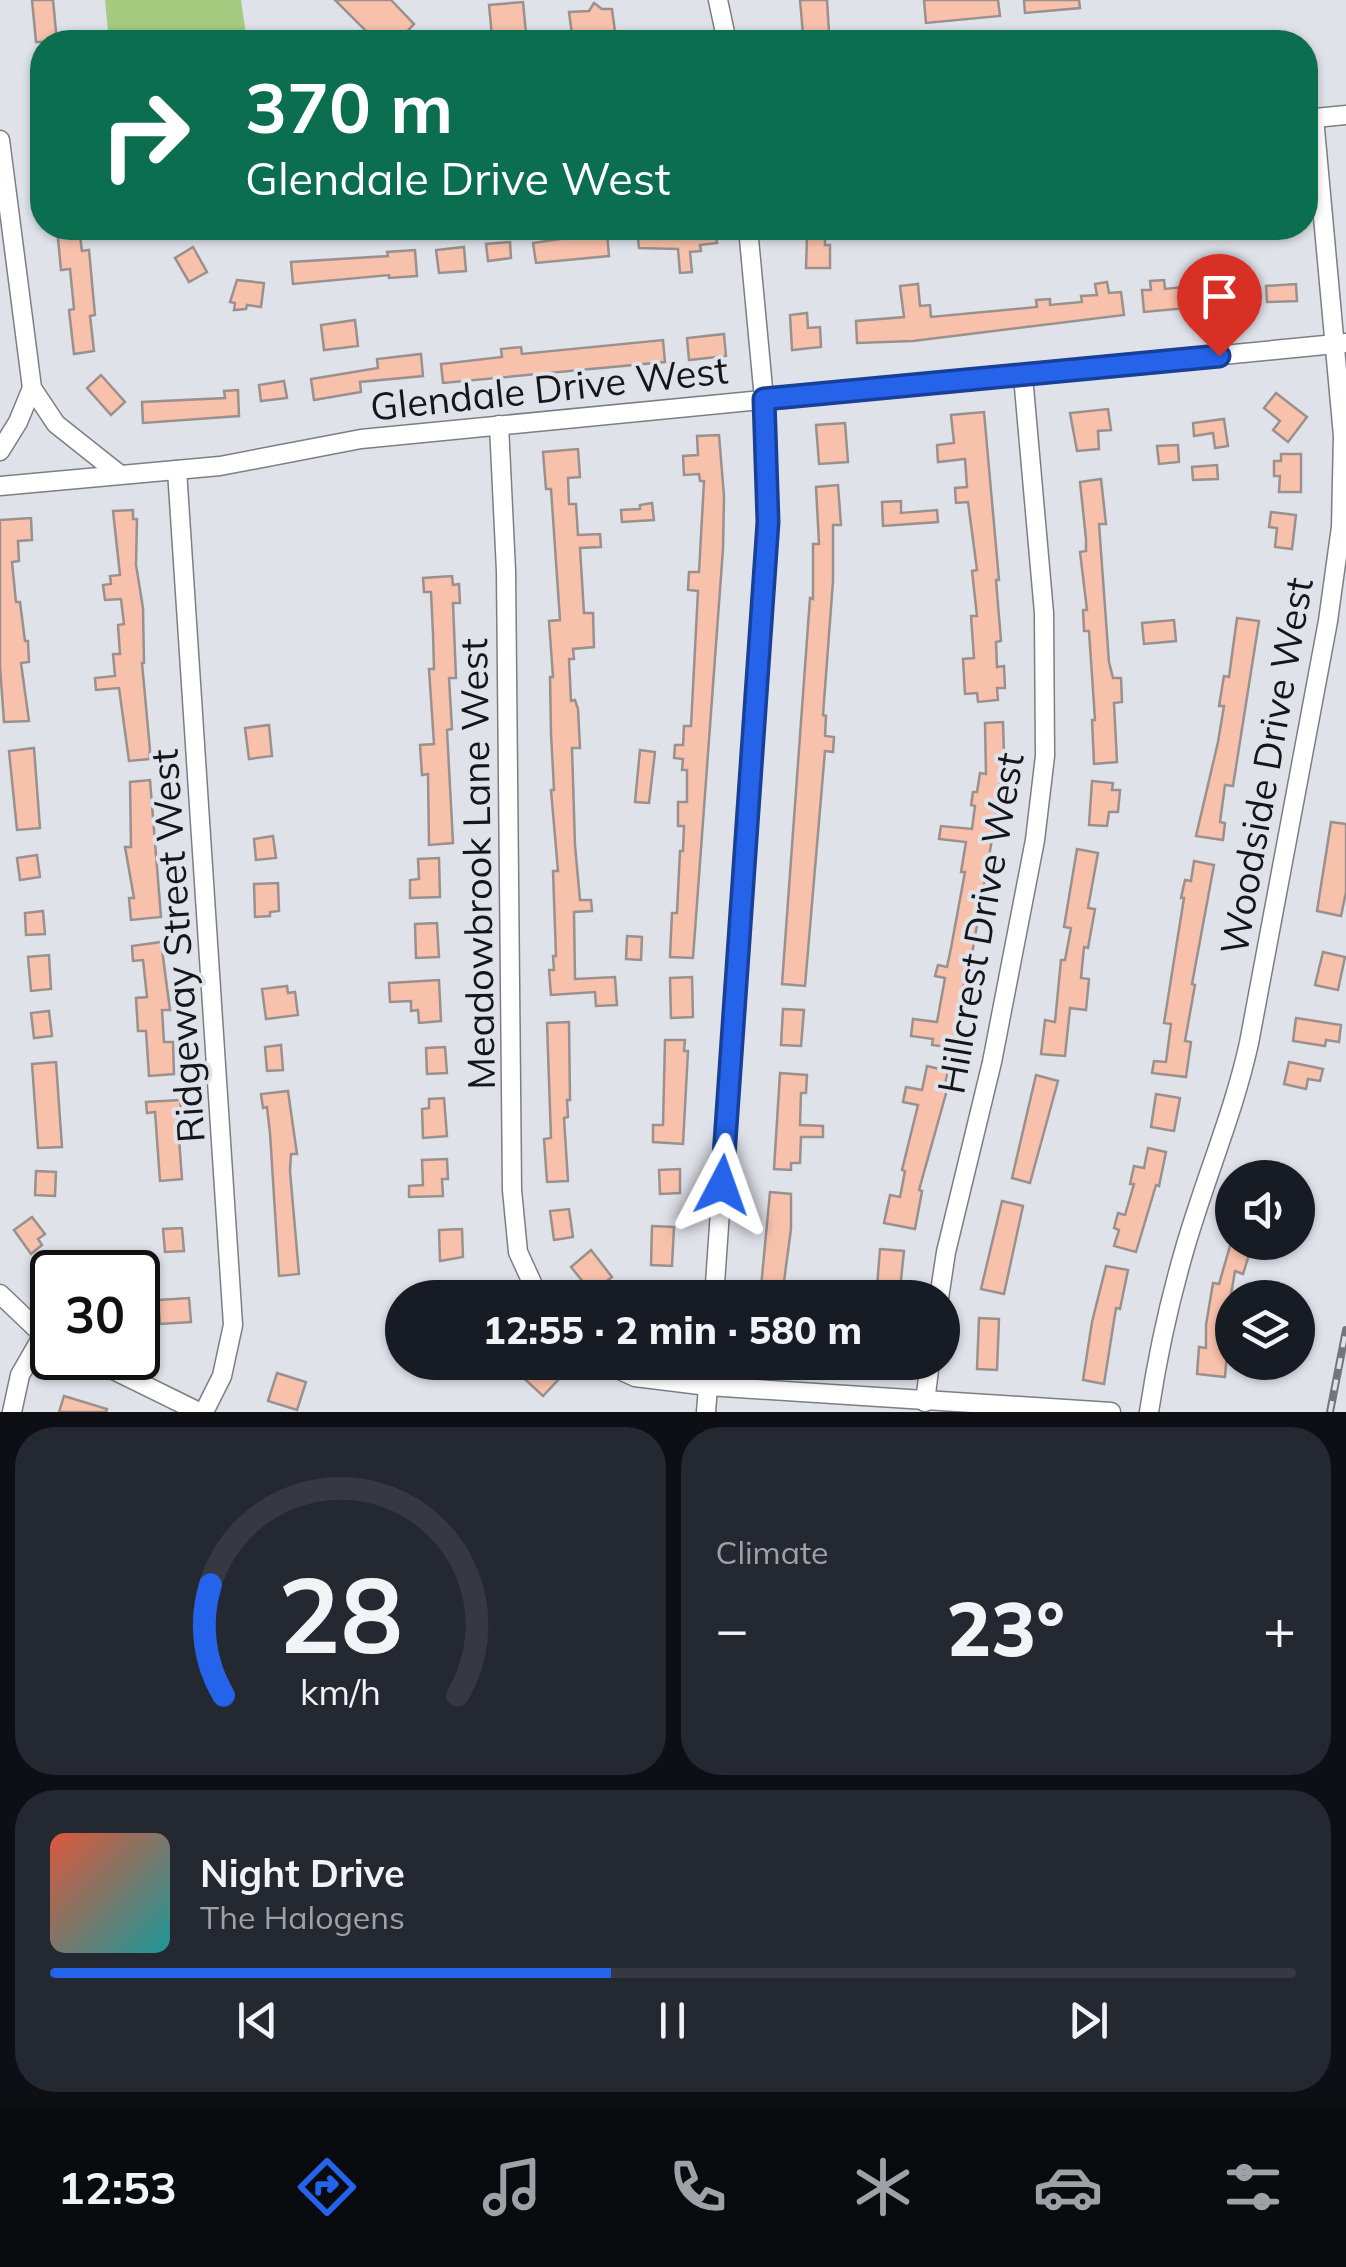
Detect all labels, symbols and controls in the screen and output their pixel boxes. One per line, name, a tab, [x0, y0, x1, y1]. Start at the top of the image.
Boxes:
text: 370 m	[245, 63, 453, 151]
icon: right	[80, 70, 210, 200]
text: Glendale Drive West	[245, 150, 671, 206]
pin	[1177, 254, 1262, 357]
icon: arrive	[1192, 269, 1247, 324]
street label: Glendale Drive West	[368, 345, 730, 431]
street label: Woodside Drive West	[1209, 574, 1323, 958]
street label: Meadowbrook Lane West	[449, 638, 505, 1090]
street label: Ridgeway Street West	[139, 748, 215, 1144]
street label: Hillcrest Drive West	[926, 749, 1034, 1097]
position arrow	[670, 1133, 774, 1237]
map controls	[1215, 1160, 1315, 1380]
button: sound	[1215, 1160, 1315, 1260]
speed limit sign: 30	[30, 1250, 160, 1380]
button: layers	[1215, 1280, 1315, 1380]
text: 12:55 · 2 min · 580 m	[483, 1306, 862, 1354]
text: Climate	[716, 1532, 828, 1572]
text: 28	[278, 1548, 403, 1679]
text: 23°	[946, 1581, 1065, 1675]
text: −	[716, 1594, 749, 1663]
text: +	[1263, 1594, 1296, 1663]
text: km/h	[300, 1669, 381, 1714]
text: Night Drive	[200, 1849, 405, 1897]
text: The Halogens	[200, 1897, 405, 1937]
icon: previous	[230, 1993, 285, 2048]
icon: pause	[645, 1993, 700, 2048]
icon: next	[1061, 1993, 1116, 2048]
icon: directions	[292, 2152, 362, 2222]
icon: music	[477, 2152, 547, 2222]
icon: phone	[663, 2152, 733, 2222]
icon: climate	[848, 2152, 918, 2222]
icon: car	[1033, 2152, 1103, 2222]
icon: filters	[1218, 2152, 1288, 2222]
text: 12:53	[58, 2159, 177, 2215]

